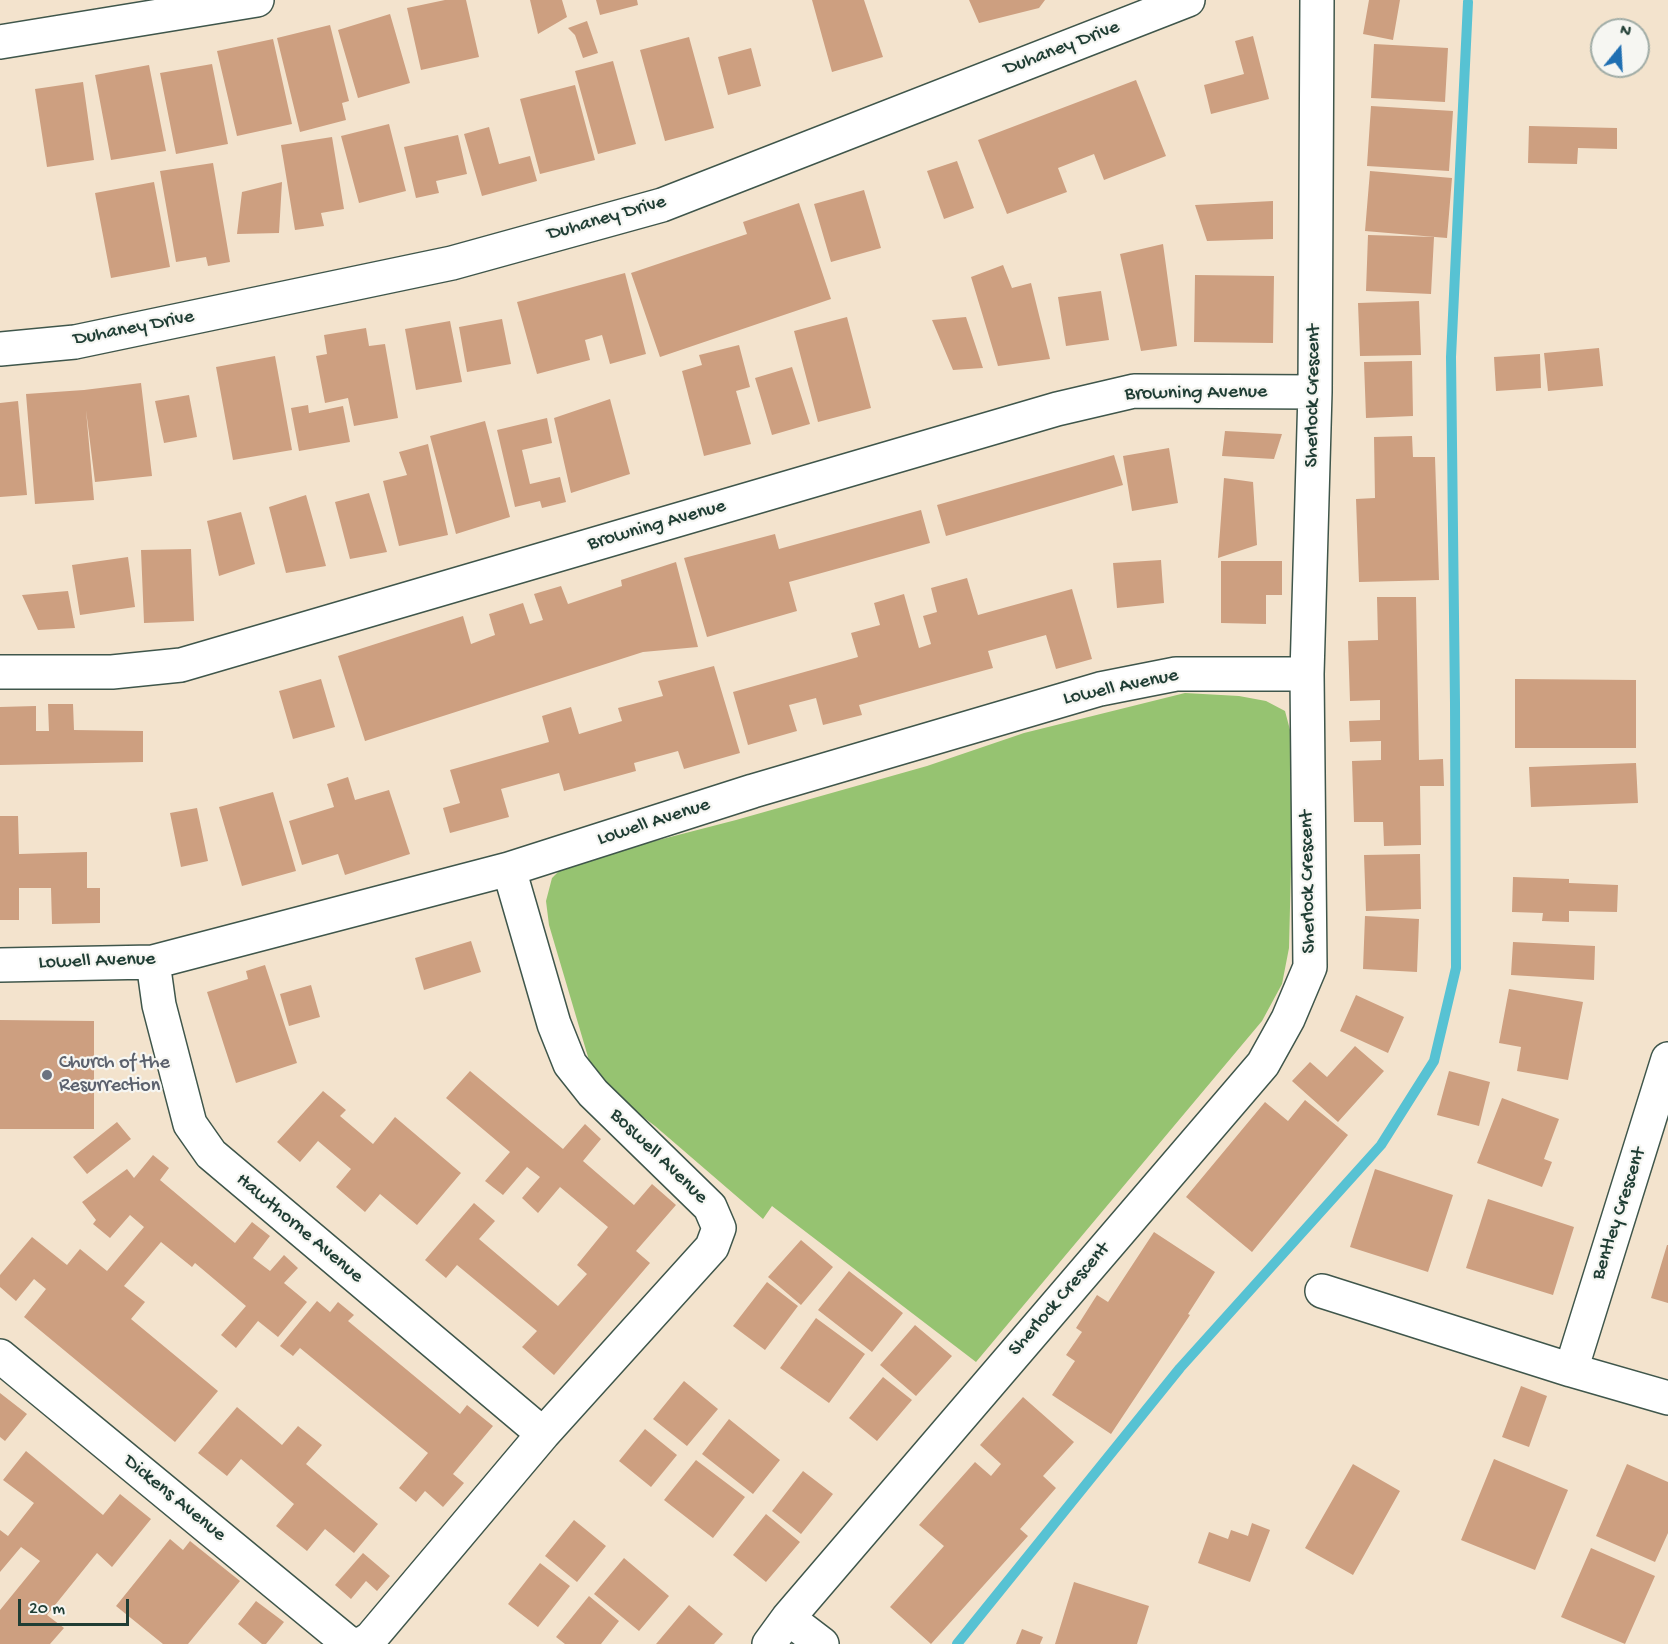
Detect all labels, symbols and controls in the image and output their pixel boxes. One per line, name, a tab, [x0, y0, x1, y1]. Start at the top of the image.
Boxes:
street label: Duhaney Drive	[1001, 16, 1123, 82]
north arrow	[1590, 18, 1650, 78]
text: N	[1617, 22, 1633, 43]
street label: Duhaney Drive	[545, 191, 669, 247]
street label: Duhaney Drive	[72, 306, 196, 352]
street label: Sherlock Crescent	[1301, 324, 1327, 468]
street label: Browning Avenue	[1124, 381, 1268, 407]
street label: Browning Avenue	[585, 495, 729, 557]
street label: Lowell Avenue	[1061, 664, 1181, 712]
street label: Lowell Avenue	[595, 793, 713, 853]
street label: Sherlock Crescent	[1296, 810, 1322, 954]
street label: Lowell Avenue	[38, 948, 156, 976]
place label: Church of the Resurrection	[59, 1052, 170, 1099]
marker: Church of the Resurrection	[40, 1068, 54, 1082]
street label: Boswell Avenue	[604, 1104, 712, 1210]
street label: Bentley Crescent	[1587, 1145, 1653, 1283]
street label: Hawthorne Avenue	[230, 1169, 368, 1289]
street label: Sherlock Crescent	[1004, 1238, 1116, 1362]
street label: Dickens Avenue	[118, 1450, 230, 1548]
scale bar	[21, 1587, 132, 1625]
text: 20 m	[29, 1599, 65, 1620]

